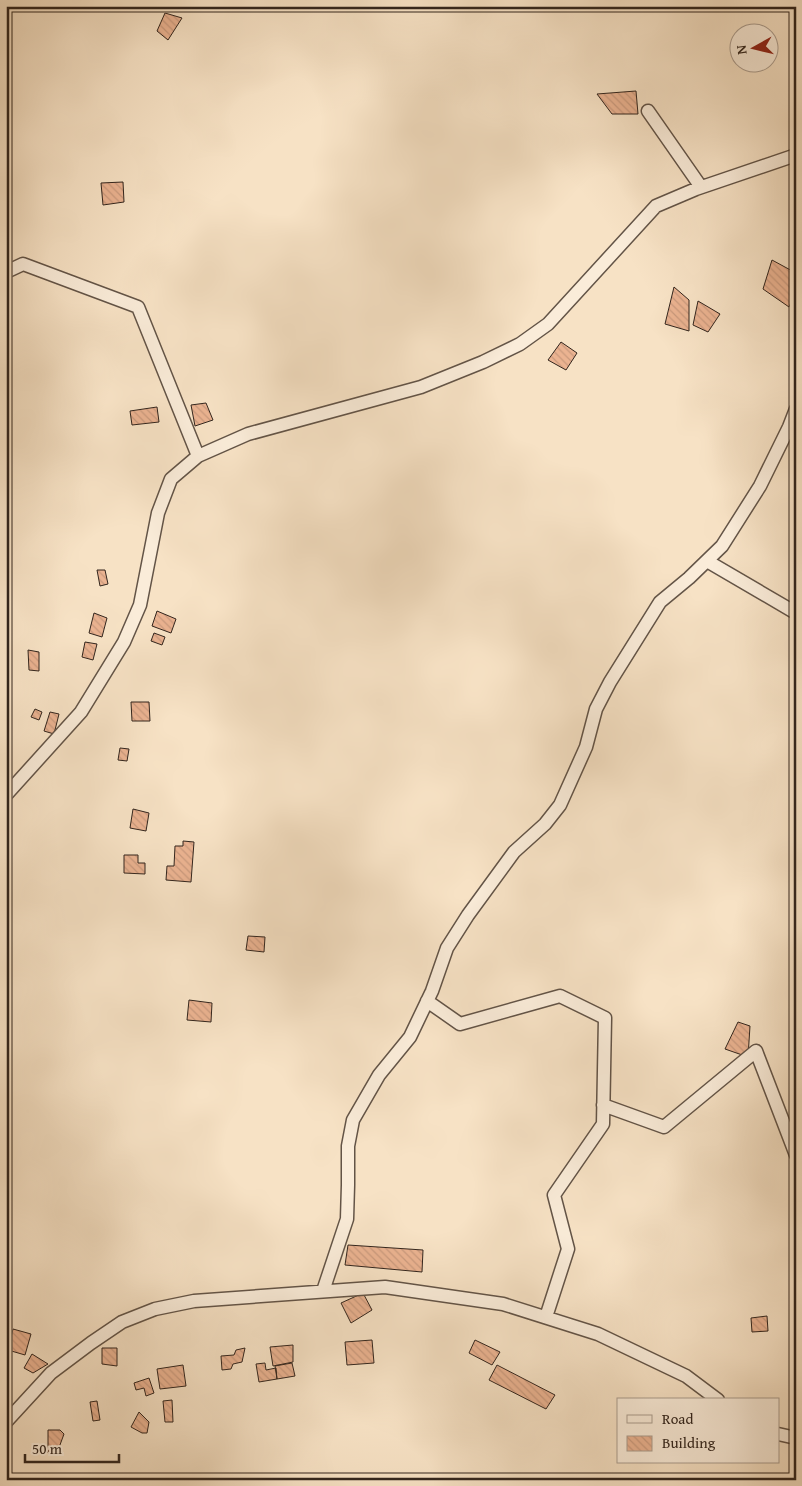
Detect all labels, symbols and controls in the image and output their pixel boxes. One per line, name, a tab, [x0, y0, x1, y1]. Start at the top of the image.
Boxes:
north arrow	[730, 22, 780, 72]
text: N	[730, 43, 752, 56]
legend	[617, 1398, 780, 1464]
text: Road	[662, 1408, 693, 1429]
scale bar	[25, 1431, 119, 1463]
text: Building	[662, 1432, 716, 1453]
text: 50 m	[32, 1438, 63, 1459]

